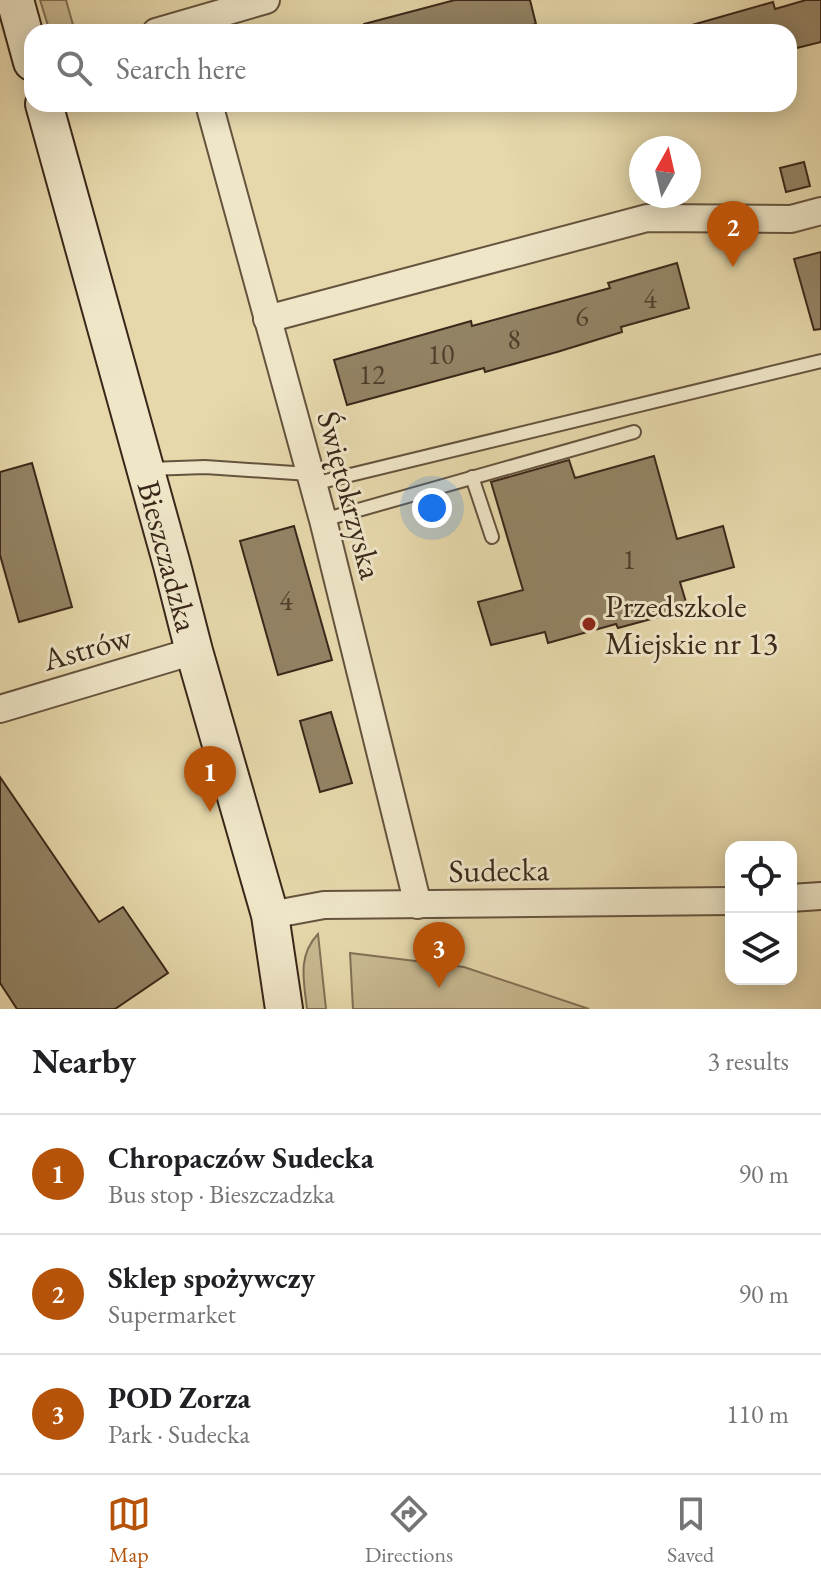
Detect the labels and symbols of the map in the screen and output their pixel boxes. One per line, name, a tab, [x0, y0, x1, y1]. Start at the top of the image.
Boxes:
north arrow	[629, 136, 701, 208]
pin: 2	[707, 201, 759, 267]
house number: 4	[643, 280, 657, 316]
house number: 6	[575, 298, 589, 334]
house number: 8	[507, 321, 521, 357]
house number: 10	[428, 336, 454, 372]
house number: 12	[359, 356, 386, 392]
street label: Świętokrzyska	[307, 406, 393, 584]
street label: Bieszczadzka	[128, 476, 208, 636]
your location	[412, 488, 452, 528]
house number: 1	[622, 541, 636, 577]
house number: 4	[279, 582, 293, 618]
place label: Przedszkole Miejskie nr 13	[605, 585, 778, 664]
street label: Astrów	[37, 615, 137, 681]
marker: Przedszkole Miejskie nr 13	[580, 615, 598, 633]
pin: 1	[184, 746, 236, 812]
street label: Sudecka	[448, 848, 550, 892]
pin: 3	[413, 922, 465, 988]

